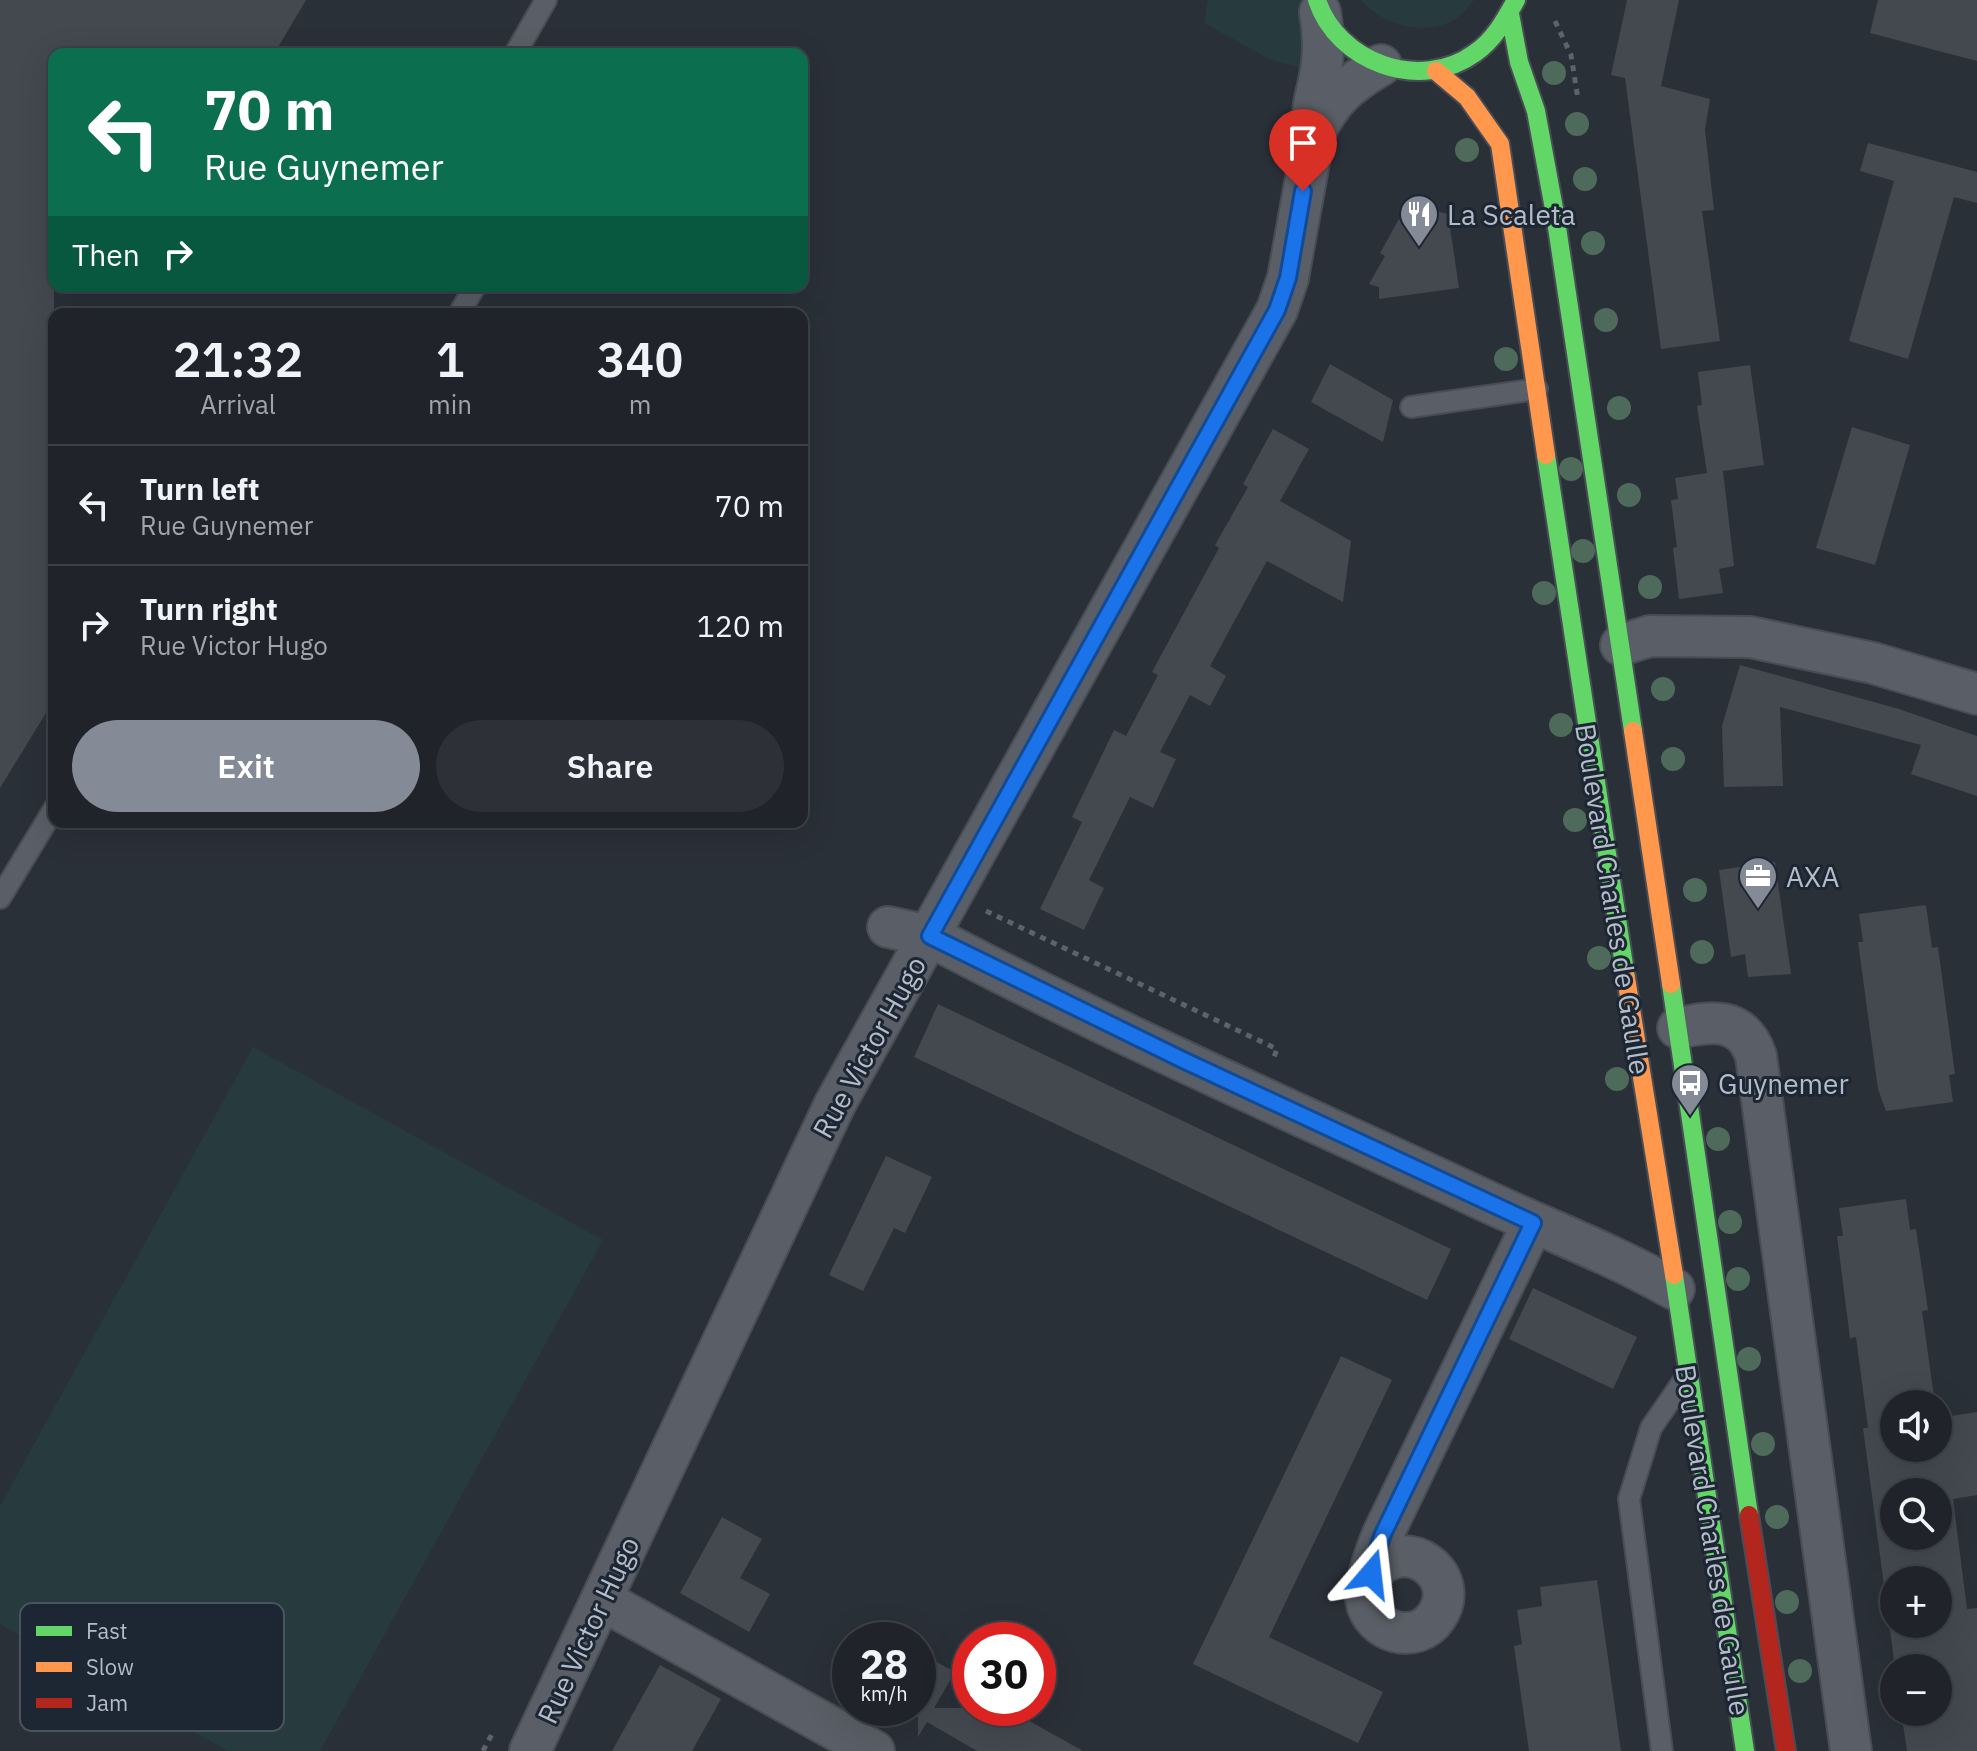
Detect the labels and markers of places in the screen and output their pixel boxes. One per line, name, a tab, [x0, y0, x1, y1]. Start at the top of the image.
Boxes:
pin	[1269, 109, 1337, 191]
restaurant icon: La Scaleta	[1398, 193, 1440, 248]
place label: La Scaleta	[1447, 196, 1576, 233]
office icon: AXA	[1737, 855, 1779, 910]
place label: AXA	[1786, 858, 1839, 895]
bus stop icon: Guynemer	[1669, 1062, 1711, 1117]
place label: Guynemer	[1718, 1065, 1849, 1102]

